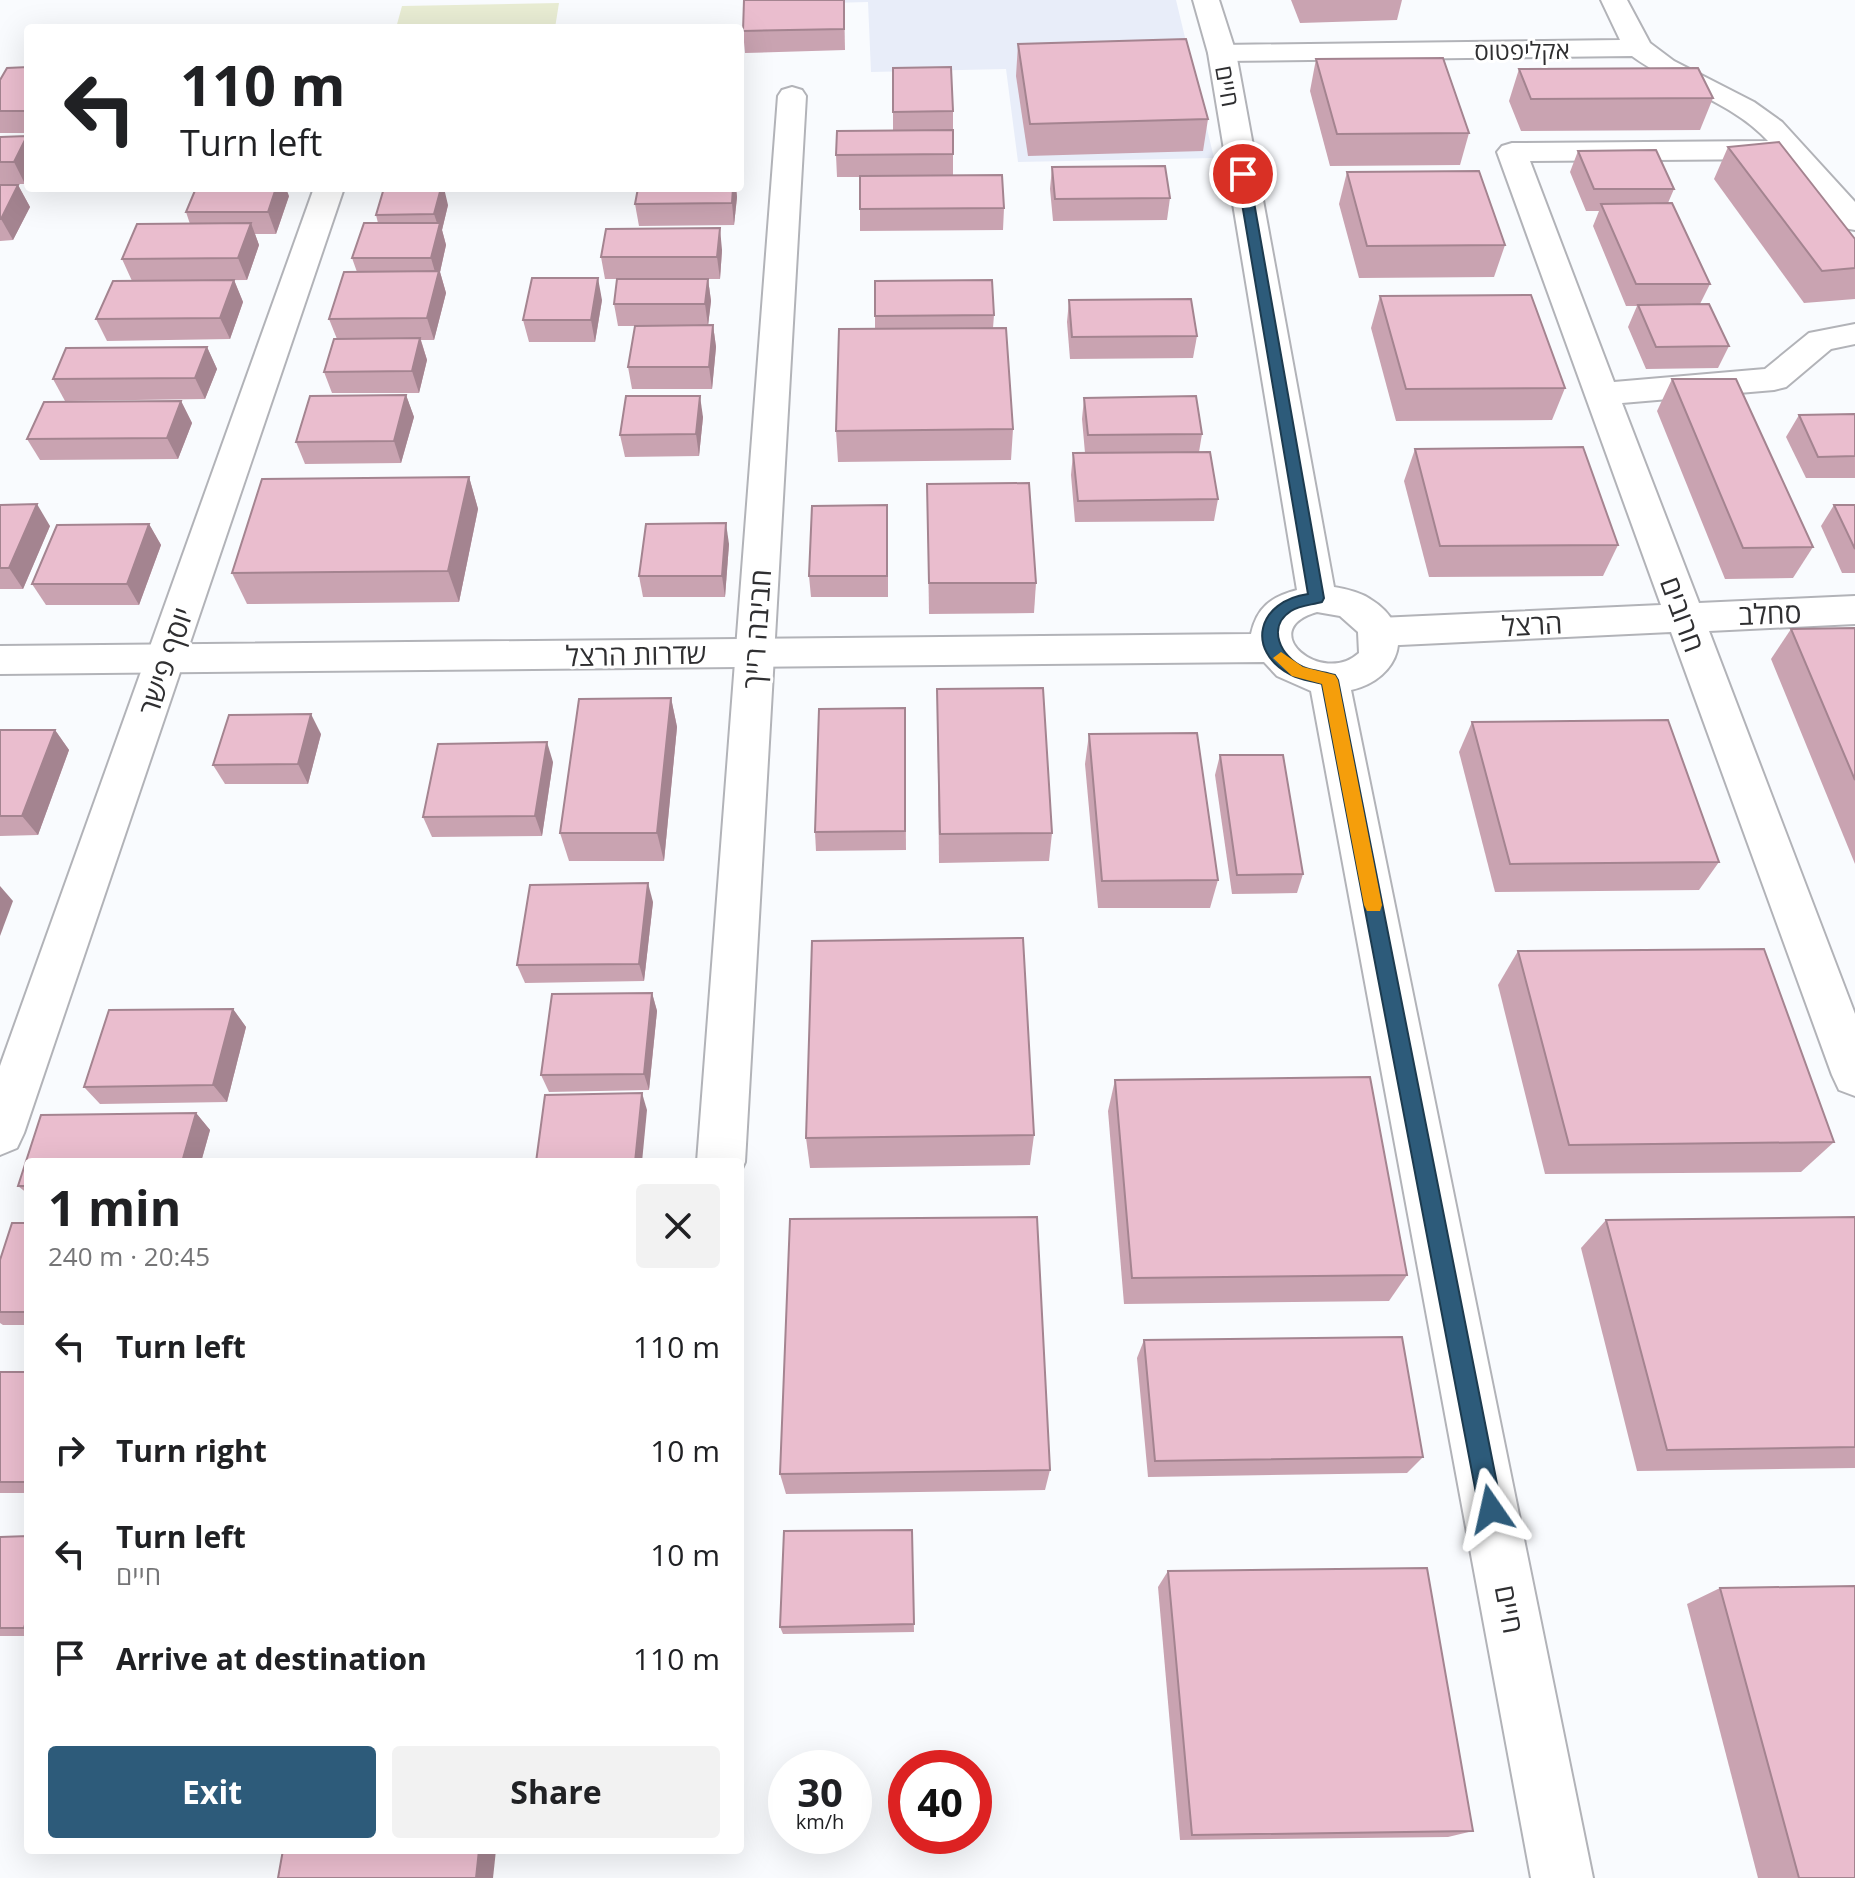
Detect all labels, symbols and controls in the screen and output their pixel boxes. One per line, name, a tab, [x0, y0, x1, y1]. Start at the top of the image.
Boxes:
street label: אקליפטוס	[1474, 33, 1570, 67]
text: 110 m	[180, 46, 346, 122]
icon: left	[48, 56, 152, 160]
street label: חיים	[1208, 63, 1248, 109]
text: Turn left	[180, 118, 322, 167]
pin	[1209, 140, 1277, 208]
icon: arrive	[1221, 152, 1265, 196]
street label: חביבה רייך	[733, 568, 779, 690]
street label: חרובים	[1652, 571, 1714, 657]
street label: סחלב	[1738, 593, 1802, 633]
street label: יוסף פישר	[129, 602, 201, 720]
street label: הרצל	[1501, 603, 1563, 645]
street label: שדרות הרצל	[565, 634, 707, 674]
text: 1 min	[48, 1175, 181, 1240]
button: close	[636, 1184, 720, 1268]
text: 240 m · 20:45	[48, 1238, 210, 1274]
icon: left	[48, 1324, 92, 1368]
text: Turn left	[116, 1326, 246, 1367]
text: 110 m	[633, 1326, 720, 1367]
icon: right	[48, 1428, 92, 1472]
text: Turn right	[116, 1430, 267, 1471]
text: 10 m	[650, 1430, 720, 1471]
position arrow	[1449, 1467, 1533, 1551]
text: Turn left	[116, 1516, 246, 1557]
icon: left	[48, 1532, 92, 1576]
text: 10 m	[650, 1534, 720, 1575]
text: חיים	[116, 1557, 161, 1593]
street label: חיים	[1487, 1582, 1533, 1636]
icon: arrive	[48, 1636, 92, 1680]
text: Arrive at destination	[116, 1638, 427, 1679]
text: 110 m	[633, 1638, 720, 1679]
button: Exit	[48, 1746, 376, 1838]
button: Share	[392, 1746, 720, 1838]
speed limit sign: 40	[888, 1750, 992, 1854]
text: 30	[797, 1764, 843, 1819]
text: km/h	[796, 1808, 844, 1835]

